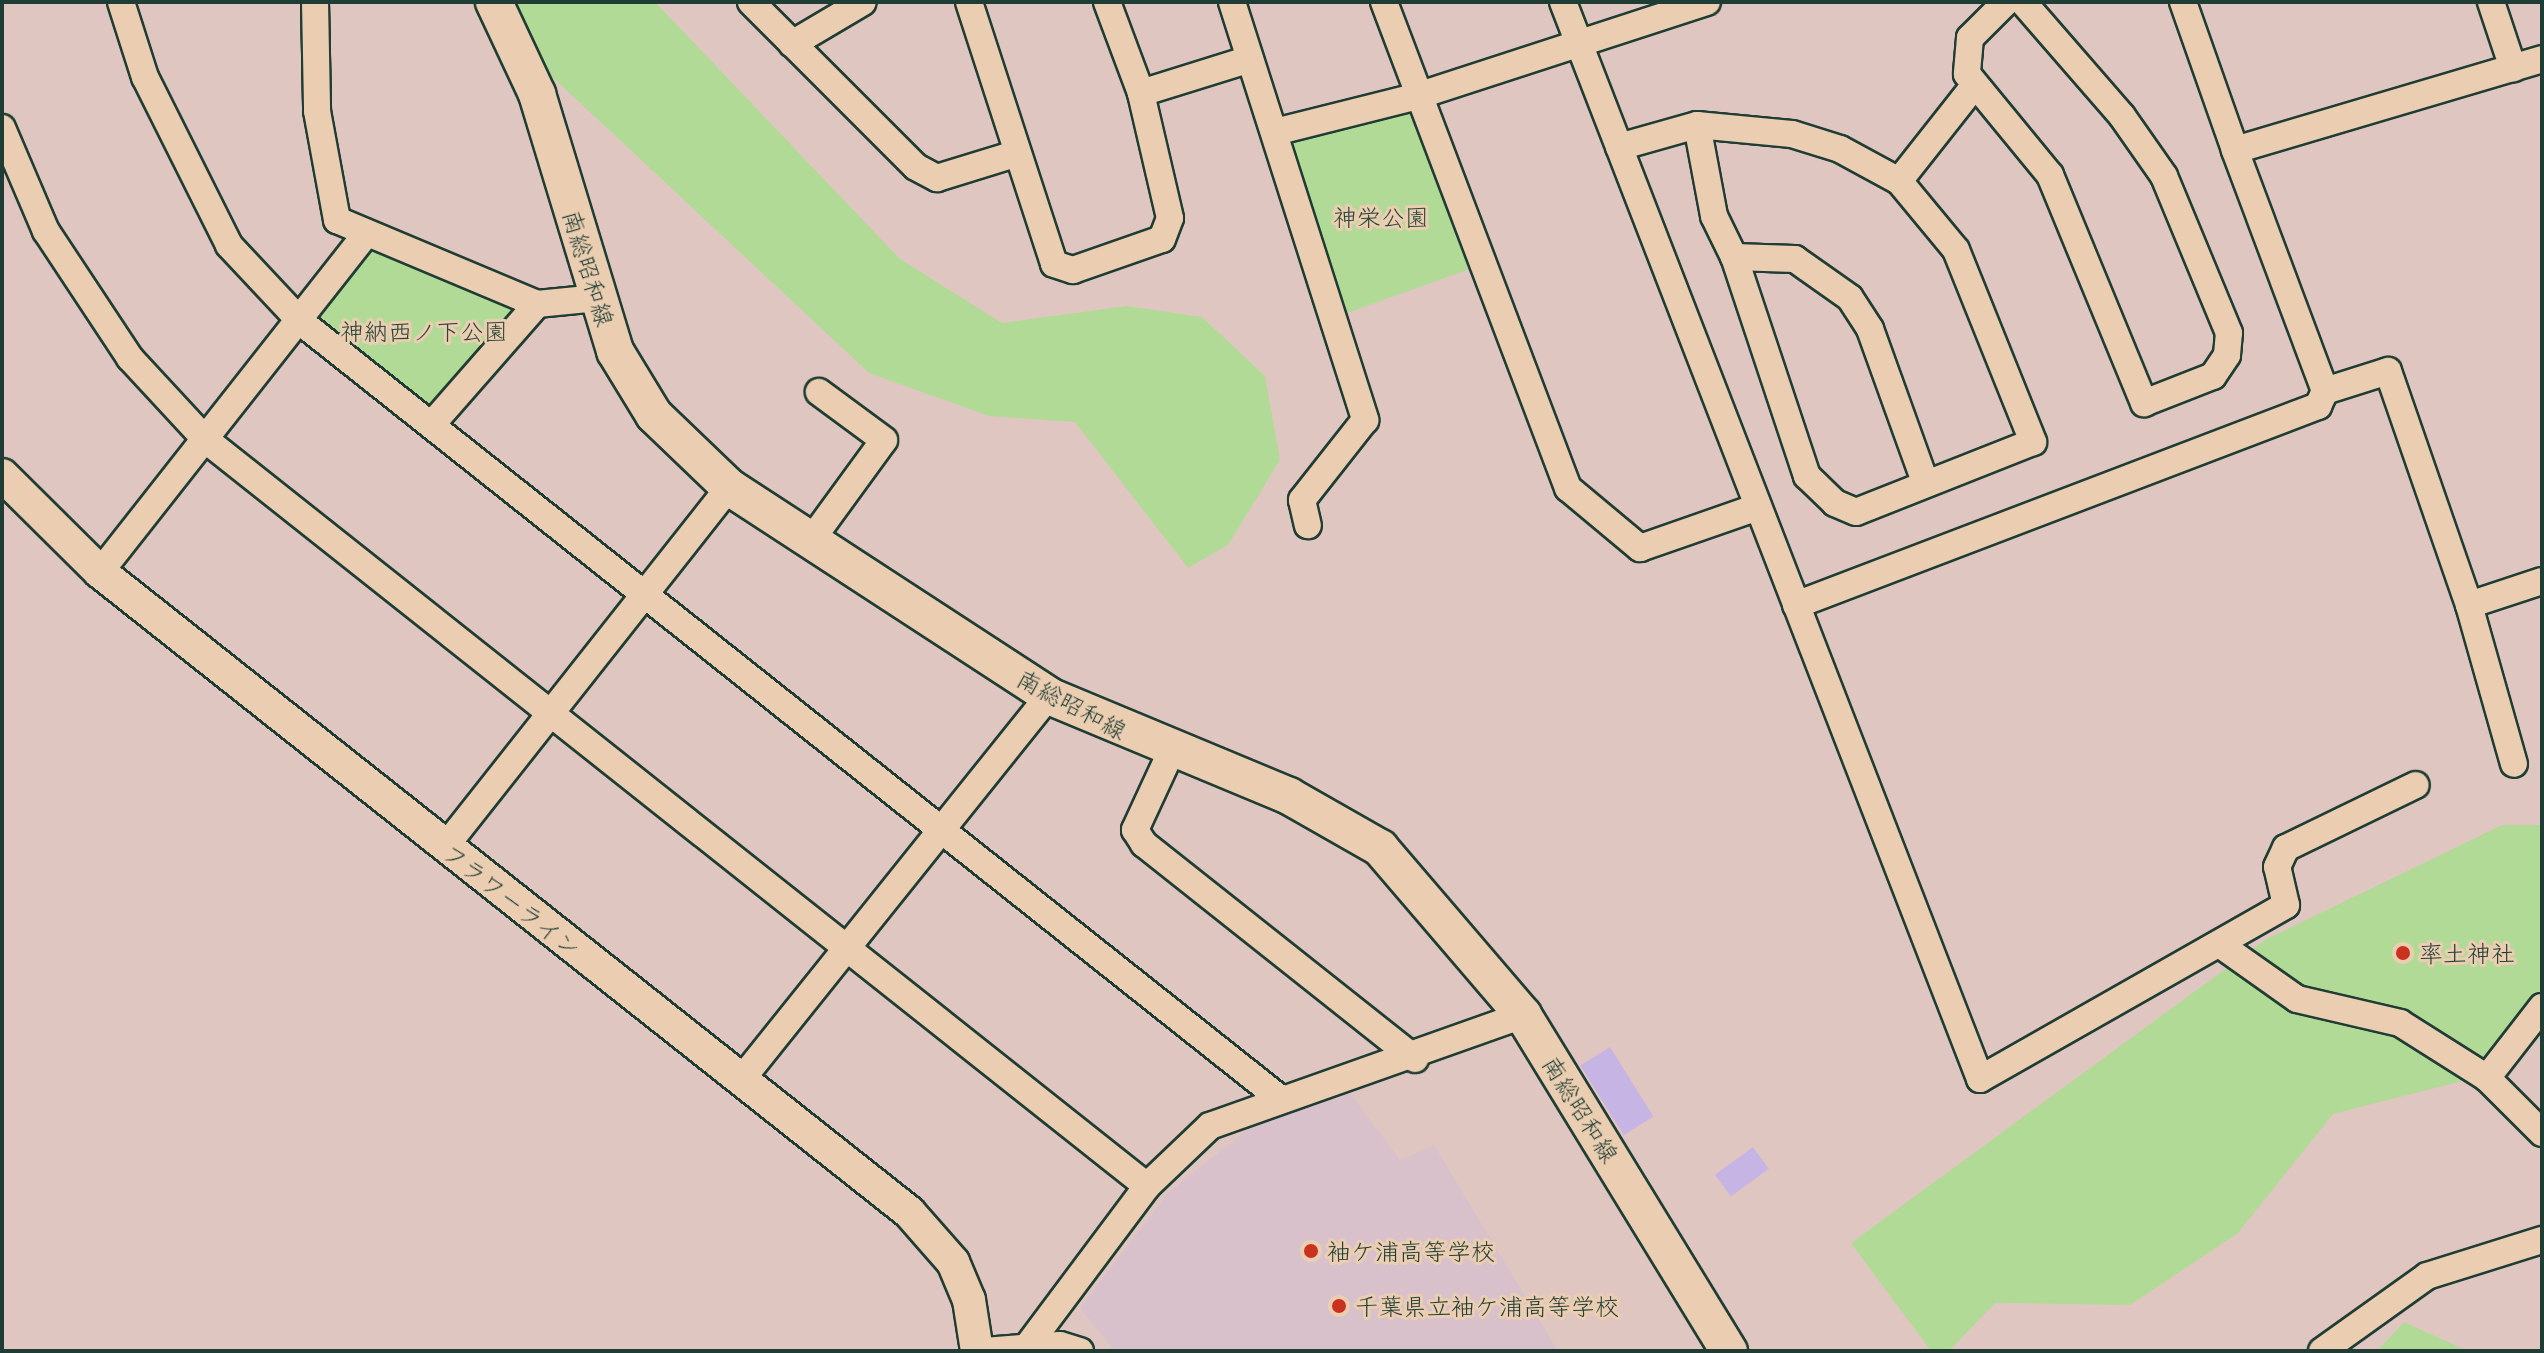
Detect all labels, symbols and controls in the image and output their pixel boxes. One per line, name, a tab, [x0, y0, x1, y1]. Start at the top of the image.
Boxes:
park label: 神栄公園	[1333, 203, 1429, 231]
street label: 南総昭和線	[558, 206, 620, 330]
park label: 神納西ノ下公園	[340, 317, 508, 345]
street label: 南総昭和線	[1012, 663, 1132, 745]
street label: フラワーライン	[437, 837, 587, 963]
place label: 率土神社	[2419, 939, 2515, 967]
marker: 率土神社	[2394, 944, 2412, 962]
street label: 南総昭和線	[1537, 1050, 1625, 1168]
place label: 袖ケ浦高等学校	[1327, 1237, 1495, 1265]
marker: 袖ケ浦高等学校	[1302, 1242, 1320, 1260]
place label: 千葉県立袖ケ浦高等学校	[1355, 1292, 1619, 1320]
marker: 千葉県立袖ケ浦高等学校	[1330, 1297, 1348, 1315]

